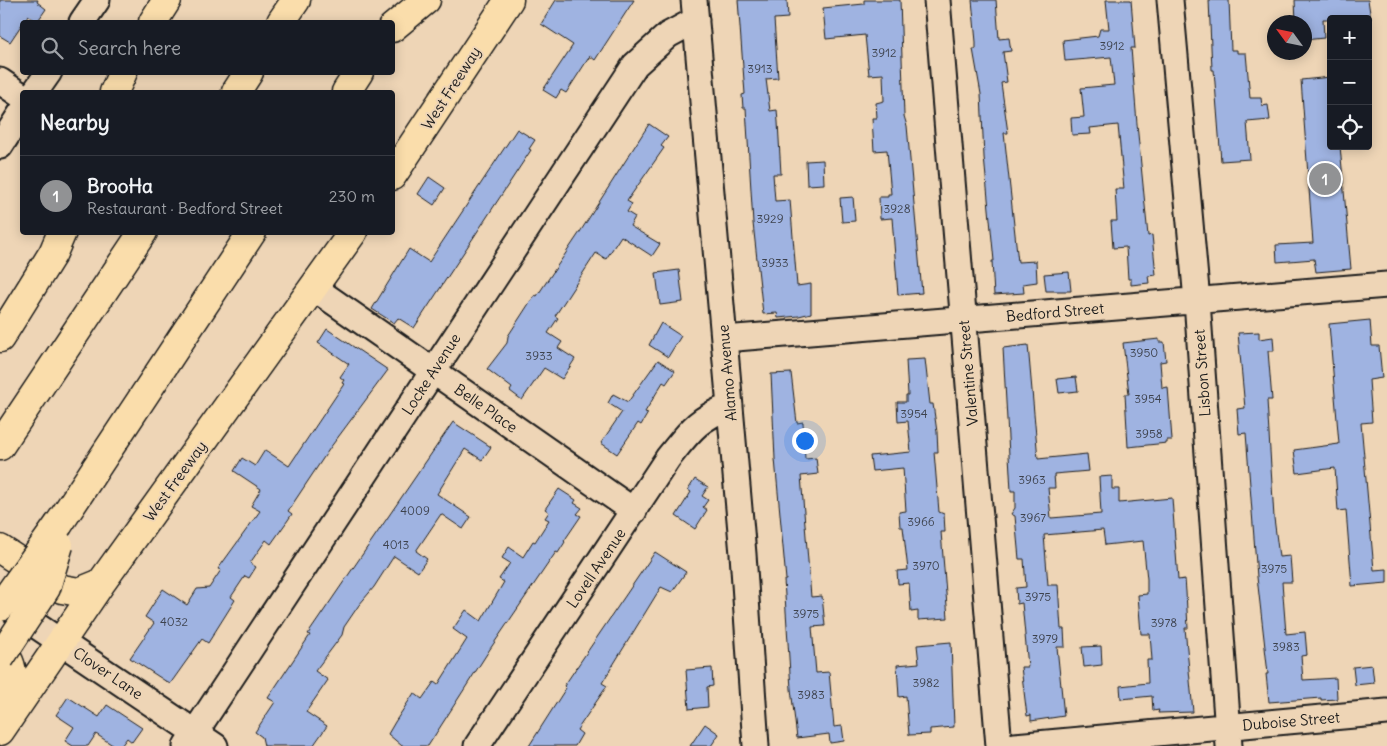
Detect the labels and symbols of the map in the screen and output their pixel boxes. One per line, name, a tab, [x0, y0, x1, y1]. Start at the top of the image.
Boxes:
north arrow	[1267, 15, 1312, 60]
house number: 3912	[1099, 38, 1125, 53]
street label: West Freeway	[417, 43, 485, 133]
house number: 3912	[871, 45, 897, 60]
house number: 3913	[747, 61, 773, 76]
pin: 1	[1309, 160, 1341, 198]
house number: 3928	[883, 201, 911, 216]
house number: 3929	[756, 211, 784, 226]
house number: 3933	[761, 255, 789, 270]
street label: Bedford Street	[1005, 298, 1105, 326]
street label: Valentine Street	[954, 319, 982, 427]
street label: Alamo Avenue	[713, 324, 741, 422]
street label: Lisbon Street	[1189, 329, 1215, 417]
street label: Locke Avenue	[398, 330, 464, 418]
house number: 3950	[1130, 345, 1158, 360]
house number: 3933	[525, 348, 553, 363]
street label: Belle Place	[451, 379, 521, 437]
house number: 3954	[1134, 391, 1162, 406]
house number: 3954	[900, 406, 928, 421]
house number: 3958	[1135, 426, 1163, 441]
your location	[792, 428, 818, 454]
street label: West Freeway	[139, 437, 211, 525]
house number: 3963	[1018, 472, 1046, 487]
house number: 4009	[400, 503, 430, 518]
house number: 3967	[1020, 510, 1046, 525]
house number: 3966	[907, 514, 935, 529]
street label: Lovell Avenue	[562, 524, 630, 612]
house number: 4013	[383, 537, 409, 552]
house number: 3970	[912, 558, 940, 573]
house number: 3975	[1261, 561, 1287, 576]
house number: 3975	[1025, 589, 1051, 604]
house number: 3975	[793, 606, 819, 621]
house number: 4032	[160, 614, 189, 629]
house number: 3978	[1151, 615, 1177, 630]
house number: 3979	[1032, 631, 1058, 646]
house number: 3983	[1272, 639, 1300, 654]
street label: Clover Lane	[69, 643, 147, 703]
house number: 3982	[912, 675, 940, 690]
house number: 3983	[797, 687, 825, 702]
street label: Duboise Street	[1241, 707, 1341, 735]

